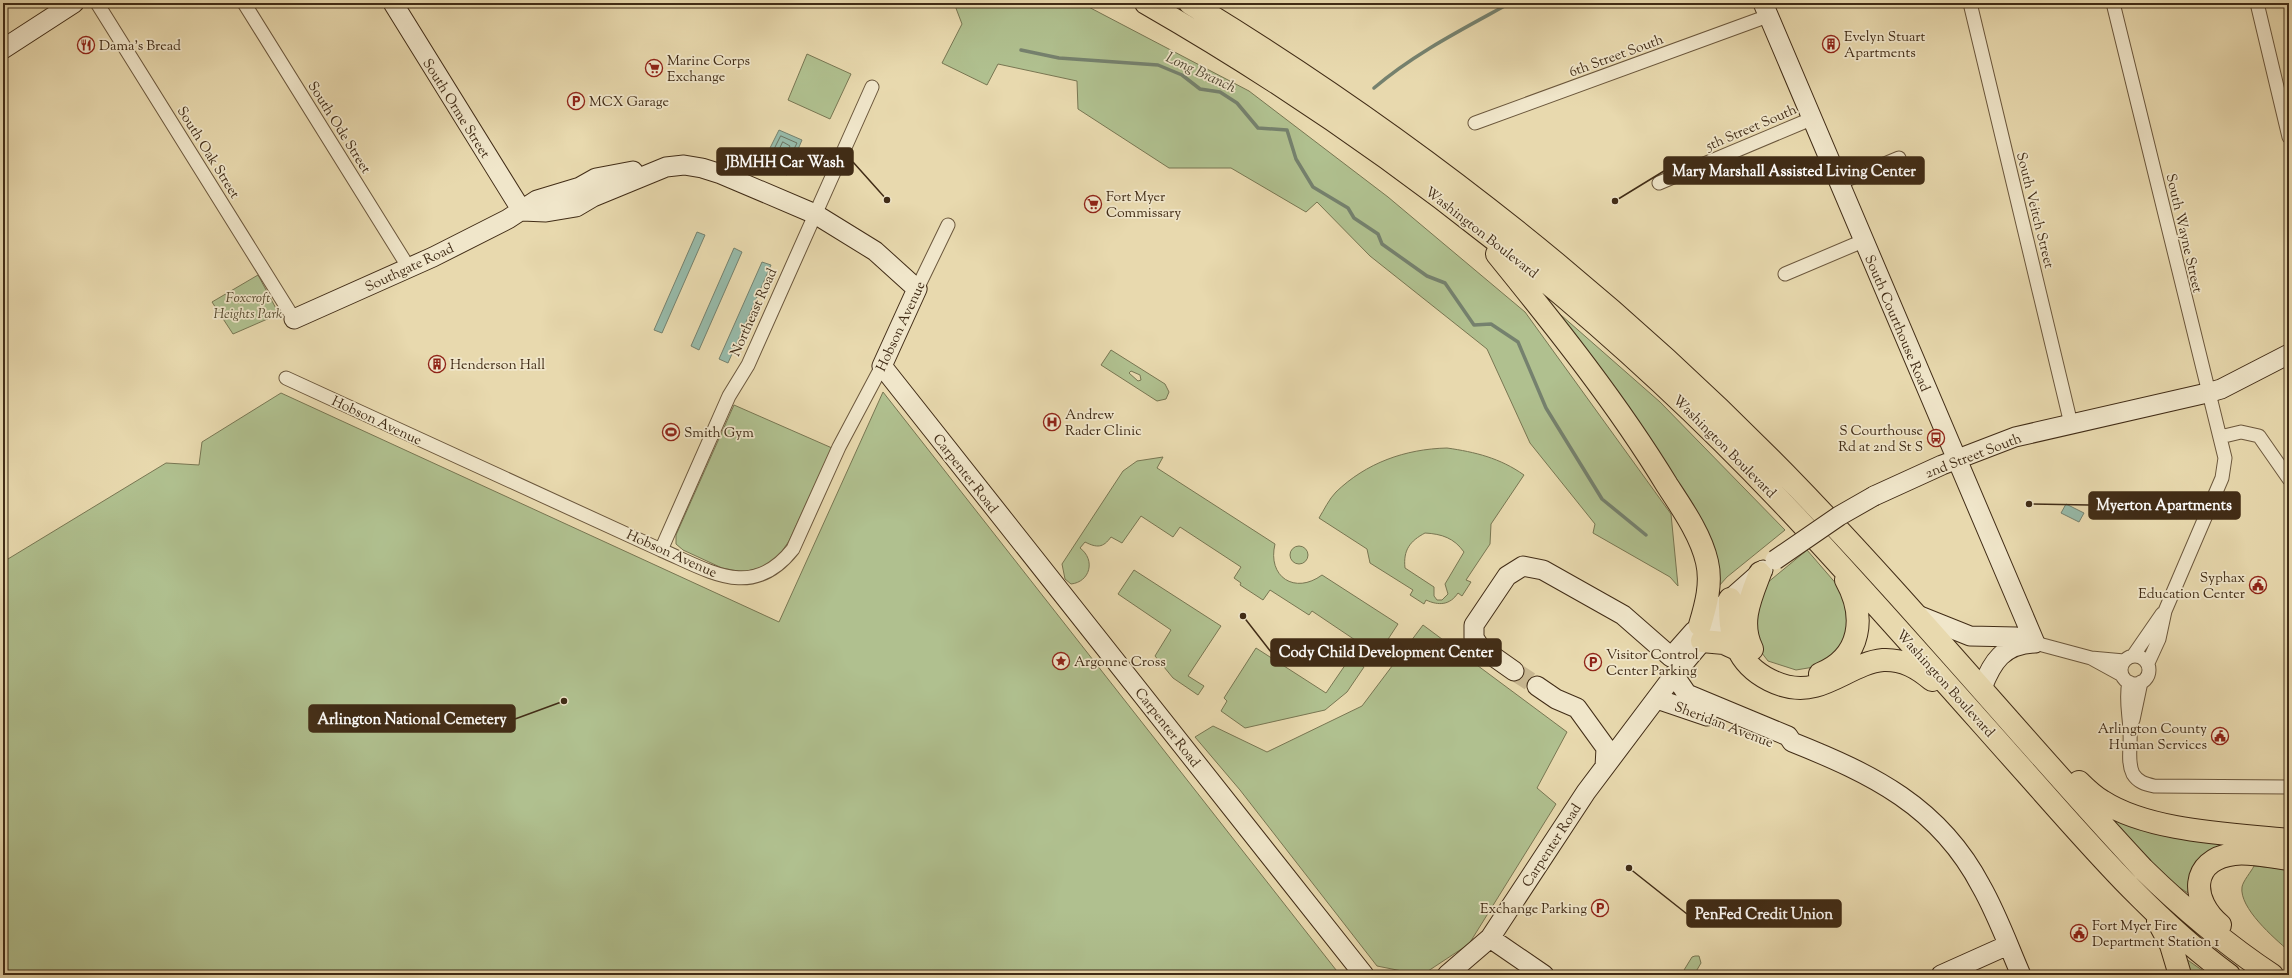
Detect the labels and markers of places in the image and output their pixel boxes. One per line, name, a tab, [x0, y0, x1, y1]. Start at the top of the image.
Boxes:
place label: Evelyn Stuart Apartments	[1844, 28, 1926, 64]
building icon: Evelyn Stuart Apartments	[1821, 34, 1841, 54]
restaurant icon: Dama's Bread	[76, 35, 96, 55]
place label: Dama's Bread	[99, 37, 181, 57]
place label: Marine Corps Exchange	[667, 52, 750, 88]
supermarket icon: Marine Corps Exchange	[644, 58, 664, 78]
parking icon: MCX Garage	[566, 91, 586, 111]
place label: MCX Garage	[589, 93, 669, 113]
callout: JBMHH Car Wash	[717, 148, 853, 175]
callout: Mary Marshall Assisted Living Center	[1664, 157, 1924, 184]
place label: Fort Myer Commissary	[1106, 188, 1181, 224]
supermarket icon: Fort Myer Commissary	[1083, 194, 1103, 214]
building icon: Henderson Hall	[427, 354, 447, 374]
place label: Henderson Hall	[450, 356, 545, 376]
place label: Andrew Rader Clinic	[1065, 406, 1142, 442]
hospital icon: Andrew Rader Clinic	[1042, 412, 1062, 432]
sports icon: Smith Gym	[661, 422, 681, 442]
place label: S Courthouse Rd at 2nd St S	[1838, 422, 1923, 458]
place label: Smith Gym	[684, 424, 754, 444]
bus stop icon: S Courthouse Rd at 2nd St S	[1926, 428, 1946, 448]
callout: Myerton Apartments	[2089, 492, 2240, 519]
place label: Syphax Education Center	[2138, 569, 2246, 605]
public building icon: Syphax Education Center	[2248, 575, 2268, 595]
callout: Cody Child Development Center	[1271, 639, 1501, 666]
place label: Visitor Control Center Parking	[1606, 646, 1699, 682]
place icon: Argonne Cross	[1051, 651, 1071, 671]
parking icon: Visitor Control Center Parking	[1583, 652, 1603, 672]
place label: Argonne Cross	[1074, 653, 1166, 673]
callout: Arlington National Cemetery	[309, 705, 515, 732]
place label: Arlington County Human Services	[2098, 720, 2207, 756]
public building icon: Arlington County Human Services	[2210, 726, 2230, 746]
parking icon: Exchange Parking	[1590, 898, 1610, 918]
place label: Exchange Parking	[1480, 900, 1587, 920]
callout: PenFed Credit Union	[1687, 900, 1841, 927]
place label: Fort Myer Fire Department Station 1	[2092, 917, 2219, 953]
public building icon: Fort Myer Fire Department Station 1	[2069, 923, 2089, 943]

